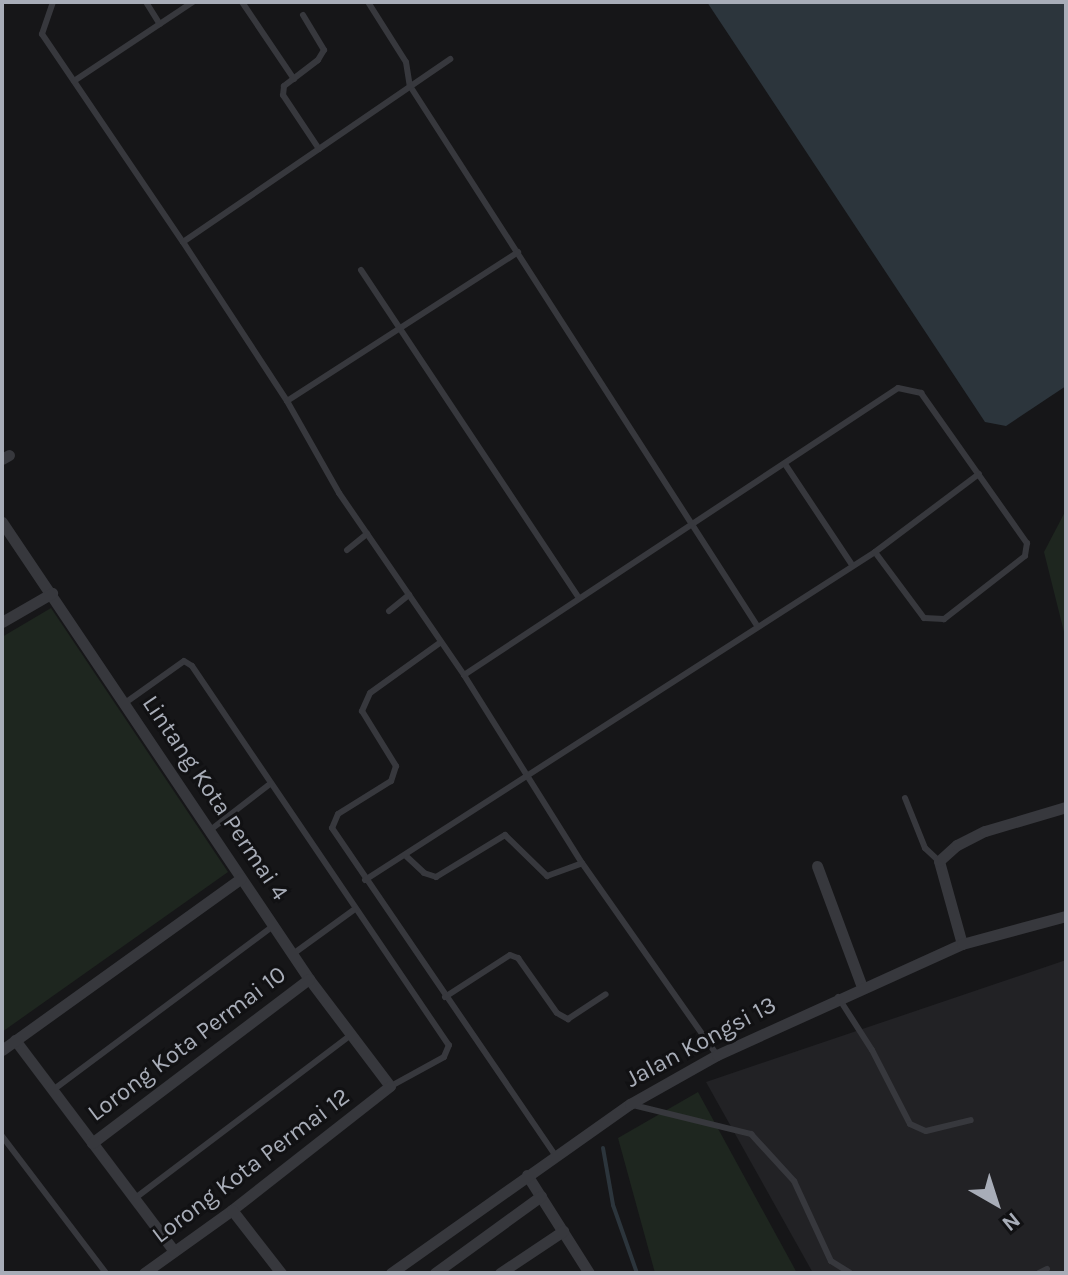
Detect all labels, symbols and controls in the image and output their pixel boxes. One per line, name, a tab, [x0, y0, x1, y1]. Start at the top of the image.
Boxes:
street label: Lintang Kota Permai 4	[136, 690, 294, 906]
street label: Lorong Kota Permai 10	[82, 960, 292, 1128]
street label: Jalan Kongsi 13	[621, 990, 781, 1094]
street label: Lorong Kota Permai 12	[146, 1082, 356, 1250]
north arrow	[956, 1163, 1036, 1243]
text: N	[997, 1207, 1025, 1237]

